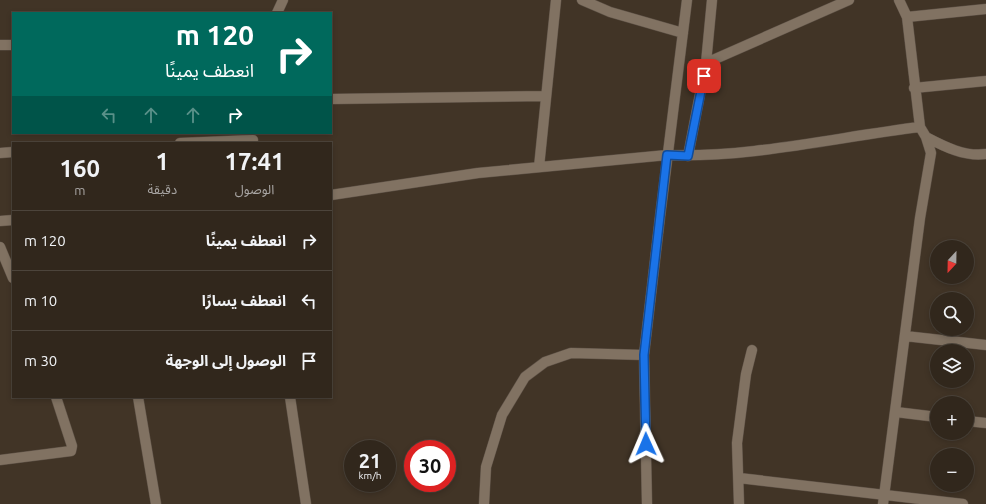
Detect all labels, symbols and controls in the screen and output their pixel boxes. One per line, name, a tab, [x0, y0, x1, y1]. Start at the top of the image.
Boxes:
text: 120 m	[176, 19, 254, 50]
icon: right	[268, 28, 320, 80]
pin	[687, 59, 721, 93]
text: انعطف يمينًا	[165, 60, 254, 80]
icon: arrive	[693, 65, 715, 87]
icon: left	[98, 104, 120, 126]
icon: ahead	[140, 104, 162, 126]
icon: ahead	[182, 104, 204, 126]
icon: right	[224, 104, 246, 126]
text: 1	[156, 148, 169, 175]
text: 17:41	[225, 148, 285, 175]
text: 160	[59, 155, 100, 182]
text: دقيقة	[147, 182, 177, 196]
text: الوصول	[235, 182, 274, 196]
text: m	[74, 183, 85, 197]
icon: right	[298, 230, 320, 252]
text: 120 m	[24, 232, 66, 249]
text: انعطف يمينًا	[206, 232, 286, 249]
north arrow	[930, 240, 974, 284]
map controls	[930, 240, 974, 492]
icon: left	[298, 290, 320, 312]
text: 10 m	[24, 292, 57, 309]
text: انعطف يسارًا	[202, 292, 286, 309]
button: search	[930, 292, 974, 336]
button: layers	[930, 344, 974, 388]
icon: arrive	[298, 350, 320, 372]
text: 30 m	[24, 352, 57, 369]
text: الوصول إلى الوجهة	[166, 352, 286, 369]
button: +	[930, 396, 974, 440]
position arrow	[625, 423, 667, 465]
speed limit sign: 30	[404, 440, 456, 492]
button: −	[930, 448, 974, 492]
text: 21	[359, 449, 381, 472]
text: km/h	[358, 470, 382, 481]

